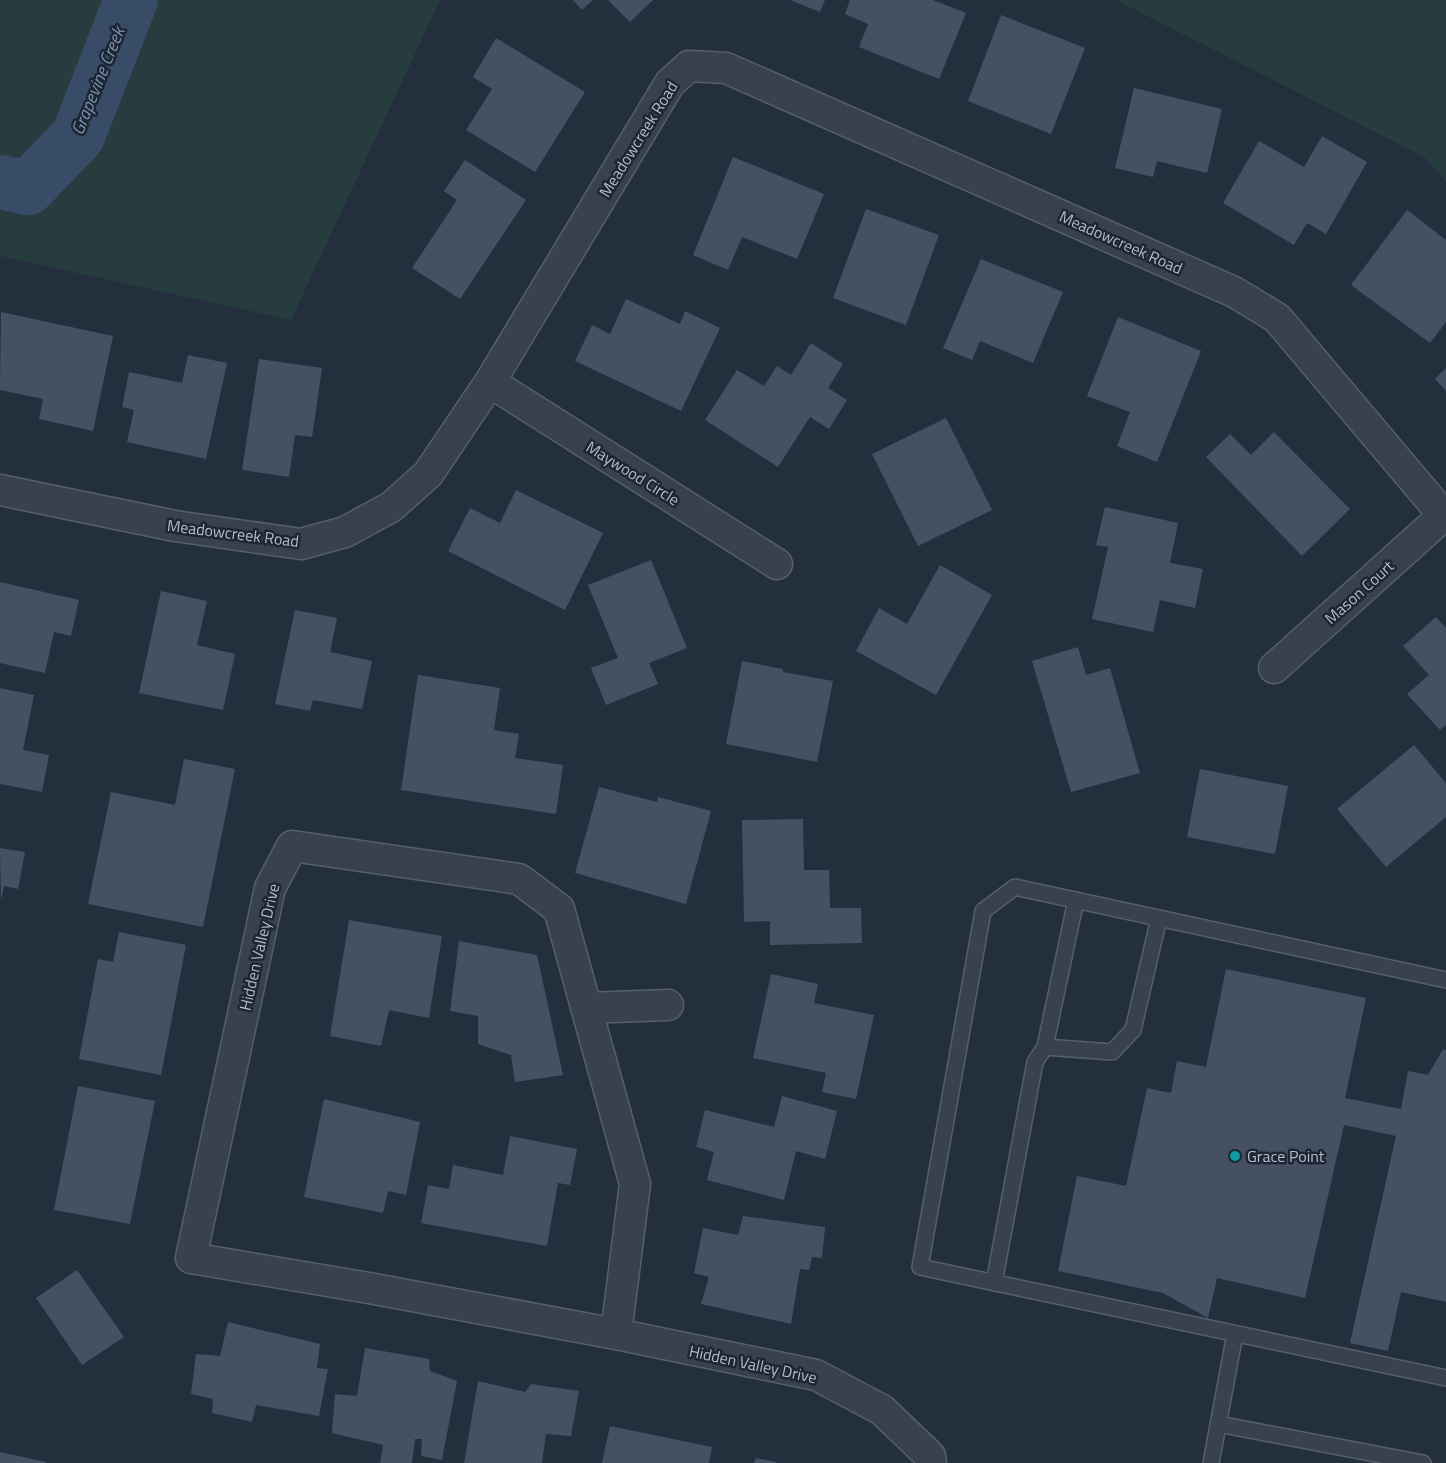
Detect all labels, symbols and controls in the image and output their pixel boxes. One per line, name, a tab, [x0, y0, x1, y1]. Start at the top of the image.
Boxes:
water label: Grapevine Creek	[64, 21, 132, 139]
street label: Meadowcreek Road	[593, 76, 683, 202]
street label: Meadowcreek Road	[1055, 204, 1187, 280]
street label: Maywood Circle	[582, 435, 684, 511]
street label: Meadowcreek Road	[166, 513, 300, 553]
street label: Mason Court	[1319, 554, 1399, 630]
street label: Hidden Valley Drive	[233, 881, 285, 1013]
place label: Grace Point	[1247, 1144, 1325, 1168]
marker: Grace Point	[1228, 1149, 1242, 1163]
street label: Hidden Valley Drive	[687, 1339, 819, 1389]

